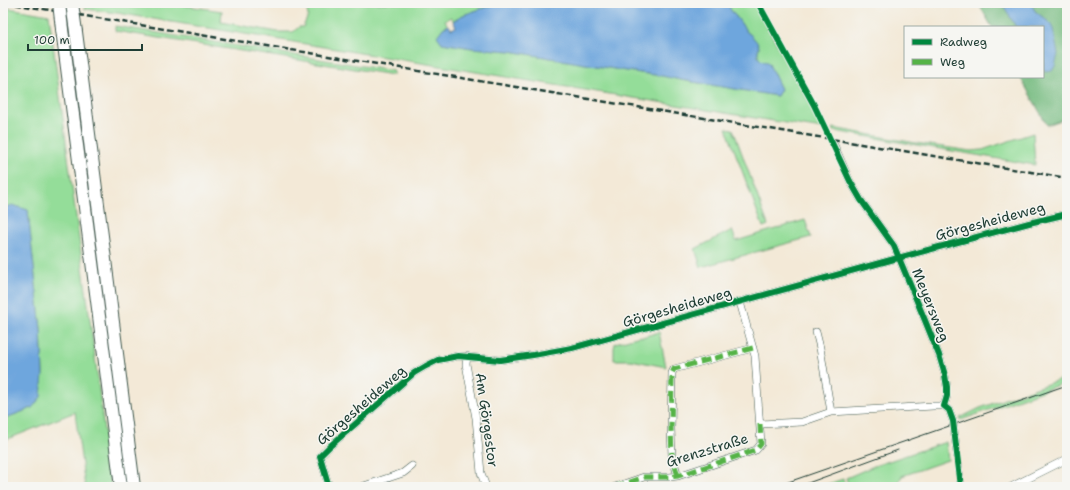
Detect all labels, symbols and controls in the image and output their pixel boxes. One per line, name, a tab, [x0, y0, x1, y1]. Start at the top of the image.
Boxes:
scale bar	[28, 26, 142, 52]
legend	[904, 26, 1044, 78]
text: 100 m	[34, 32, 70, 48]
text: Radweg	[940, 34, 987, 50]
text: Weg	[940, 54, 965, 70]
street label: Görgesheideweg	[933, 198, 1047, 244]
street label: Meyersweg	[908, 266, 954, 344]
street label: Görgesheideweg	[620, 283, 734, 331]
street label: Görgesheideweg	[313, 361, 409, 449]
street label: Am Görgestor	[471, 372, 503, 469]
street label: Grenzstraße	[664, 429, 750, 471]

